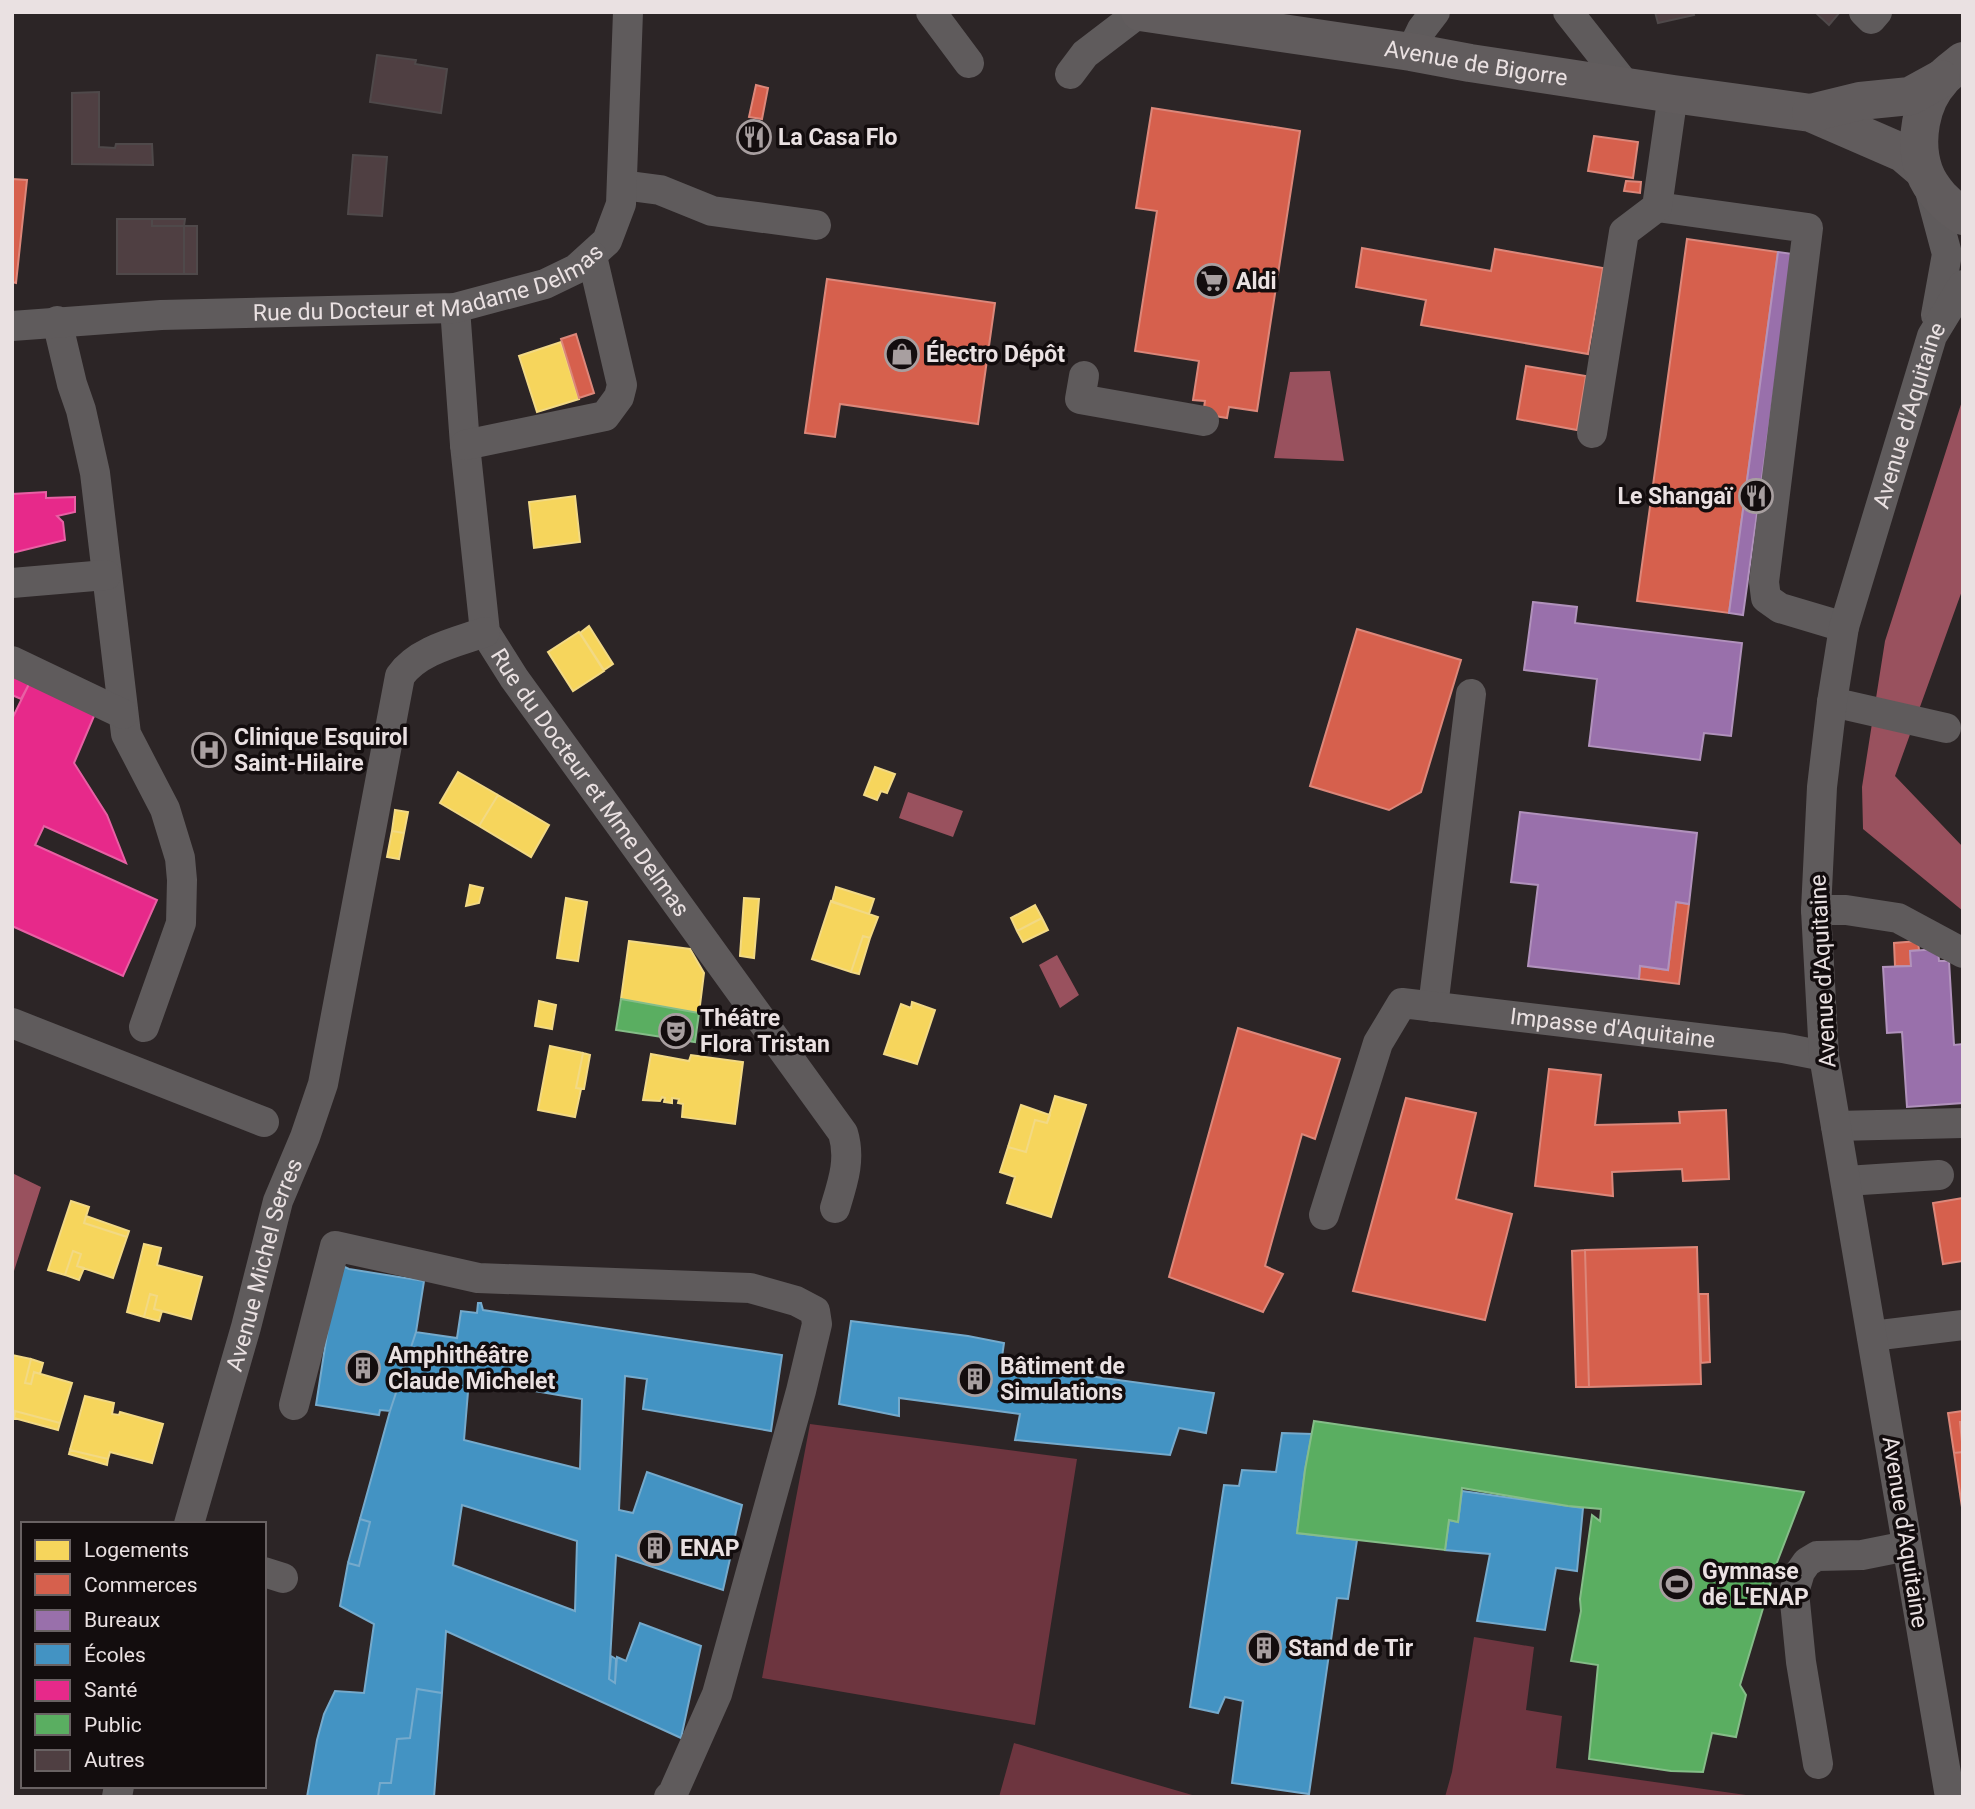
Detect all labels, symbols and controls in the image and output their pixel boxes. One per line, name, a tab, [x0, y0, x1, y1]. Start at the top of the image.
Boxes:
street label: Avenue de Bigorre	[1383, 35, 1570, 91]
restaurant icon: La Casa Flo	[735, 118, 773, 156]
place label: La Casa Flo	[778, 124, 897, 151]
street label: Rue du Docteur et Madame Delmas	[252, 238, 609, 326]
supermarket icon: Aldi	[1193, 262, 1231, 300]
place label: Aldi	[1236, 268, 1277, 295]
street label: Avenue d'Aquitaine	[1867, 317, 1951, 512]
shop icon: Électro Dépôt	[883, 335, 921, 373]
place label: Électro Dépôt	[926, 340, 1065, 368]
restaurant icon: Le Shangaï	[1737, 477, 1775, 515]
place label: Le Shangaï	[1617, 483, 1734, 510]
street label: Rue du Docteur et Mme Delmas	[485, 643, 695, 922]
place label: Clinique Esquirol Saint-Hilaire	[234, 724, 408, 777]
hospital icon: Clinique Esquirol Saint-Hilaire	[190, 731, 228, 769]
street label: Avenue d'Aquitaine	[1804, 874, 1842, 1068]
street label: Impasse d'Aquitaine	[1509, 1002, 1717, 1053]
place label: Théâtre Flora Tristan	[700, 1005, 830, 1058]
theatre icon: Théâtre Flora Tristan	[657, 1012, 695, 1050]
street label: Avenue Michel Serres	[220, 1154, 308, 1374]
place label: Amphithéâtre Claude Michelet	[388, 1342, 555, 1395]
building icon: Amphithéâtre Claude Michelet	[344, 1349, 382, 1387]
place label: Bâtiment de Simulations	[1000, 1353, 1125, 1406]
building icon: Bâtiment de Simulations	[956, 1360, 994, 1398]
street label: Avenue d'Aquitaine	[1877, 1434, 1933, 1630]
legend	[21, 1522, 266, 1788]
building icon: ENAP	[636, 1529, 674, 1567]
place label: ENAP	[680, 1535, 740, 1562]
text: Logements	[84, 1538, 189, 1562]
place label: Gymnase de L'ENAP	[1702, 1558, 1809, 1611]
sports icon: Gymnase de L'ENAP	[1658, 1565, 1696, 1603]
text: Commerces	[84, 1573, 198, 1597]
text: Bureaux	[84, 1608, 160, 1632]
building icon: Stand de Tir	[1245, 1629, 1283, 1667]
place label: Stand de Tir	[1288, 1635, 1414, 1662]
text: Écoles	[84, 1643, 146, 1667]
text: Santé	[84, 1678, 138, 1702]
text: Public	[84, 1713, 142, 1737]
text: Autres	[84, 1748, 145, 1772]

